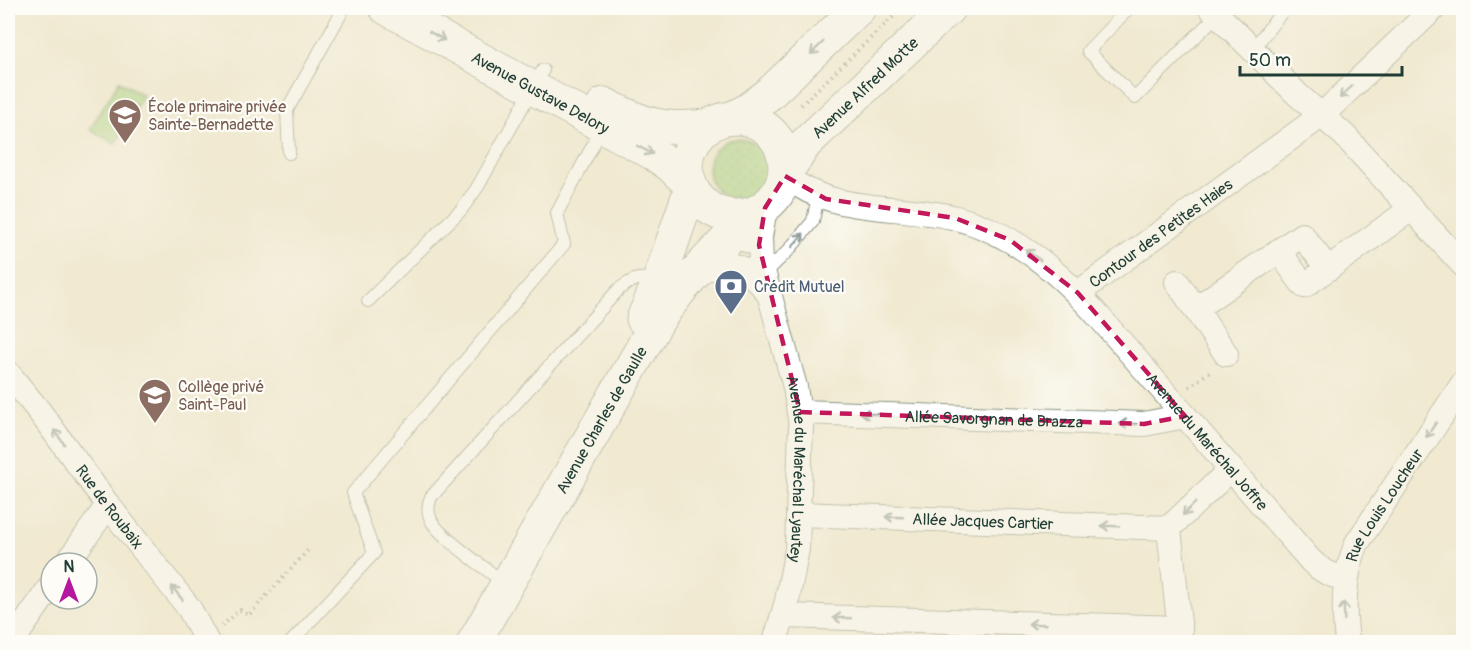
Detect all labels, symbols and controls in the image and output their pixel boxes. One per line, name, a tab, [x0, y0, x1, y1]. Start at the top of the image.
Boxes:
one-way arrow	[428, 31, 446, 42]
street label: Avenue Alfred Motte	[808, 33, 923, 143]
scale bar	[1240, 39, 1402, 77]
one-way arrow	[809, 41, 824, 56]
street label: Avenue Gustave Delory	[468, 47, 613, 139]
text: 50 m	[1249, 49, 1291, 72]
one-way arrow	[1339, 84, 1354, 99]
school or university icon: École primaire privée Sainte-Bernadette	[107, 97, 143, 144]
place label: École primaire privée Sainte-Bernadette	[148, 97, 286, 135]
one-way arrow	[636, 145, 654, 156]
street label: Contour des Petites Haies	[1085, 175, 1237, 293]
one-way arrow	[792, 232, 805, 248]
one-way arrow	[1026, 249, 1042, 261]
bank icon: Crédit Mutuel	[713, 268, 749, 315]
place label: Crédit Mutuel	[754, 277, 844, 297]
street label: Avenue Charles de Gaulle	[552, 343, 652, 497]
street label: Avenue du Maréchal Joffre	[1141, 369, 1272, 515]
street label: Avenue du Maréchal Lyautey	[781, 373, 810, 564]
school or university icon: Collège privé Saint-Paul	[137, 377, 173, 424]
place label: Collège privé Saint-Paul	[178, 377, 264, 415]
street label: Allée Savorgnan de Brazza	[904, 407, 1083, 433]
one-way arrow	[861, 409, 880, 420]
one-way arrow	[1118, 418, 1138, 429]
one-way arrow	[1425, 421, 1437, 438]
one-way arrow	[53, 430, 65, 446]
street label: Rue Louis Loucheur	[1342, 445, 1428, 564]
street label: Rue de Roubaix	[71, 461, 147, 553]
one-way arrow	[1181, 502, 1196, 516]
street label: Allée Jacques Cartier	[912, 509, 1054, 535]
one-way arrow	[885, 512, 905, 523]
one-way arrow	[1101, 521, 1121, 532]
north arrow	[39, 551, 99, 611]
text: N	[64, 557, 75, 577]
one-way arrow	[171, 585, 183, 601]
one-way arrow	[1339, 601, 1350, 621]
one-way arrow	[833, 612, 853, 623]
one-way arrow	[1028, 618, 1048, 630]

